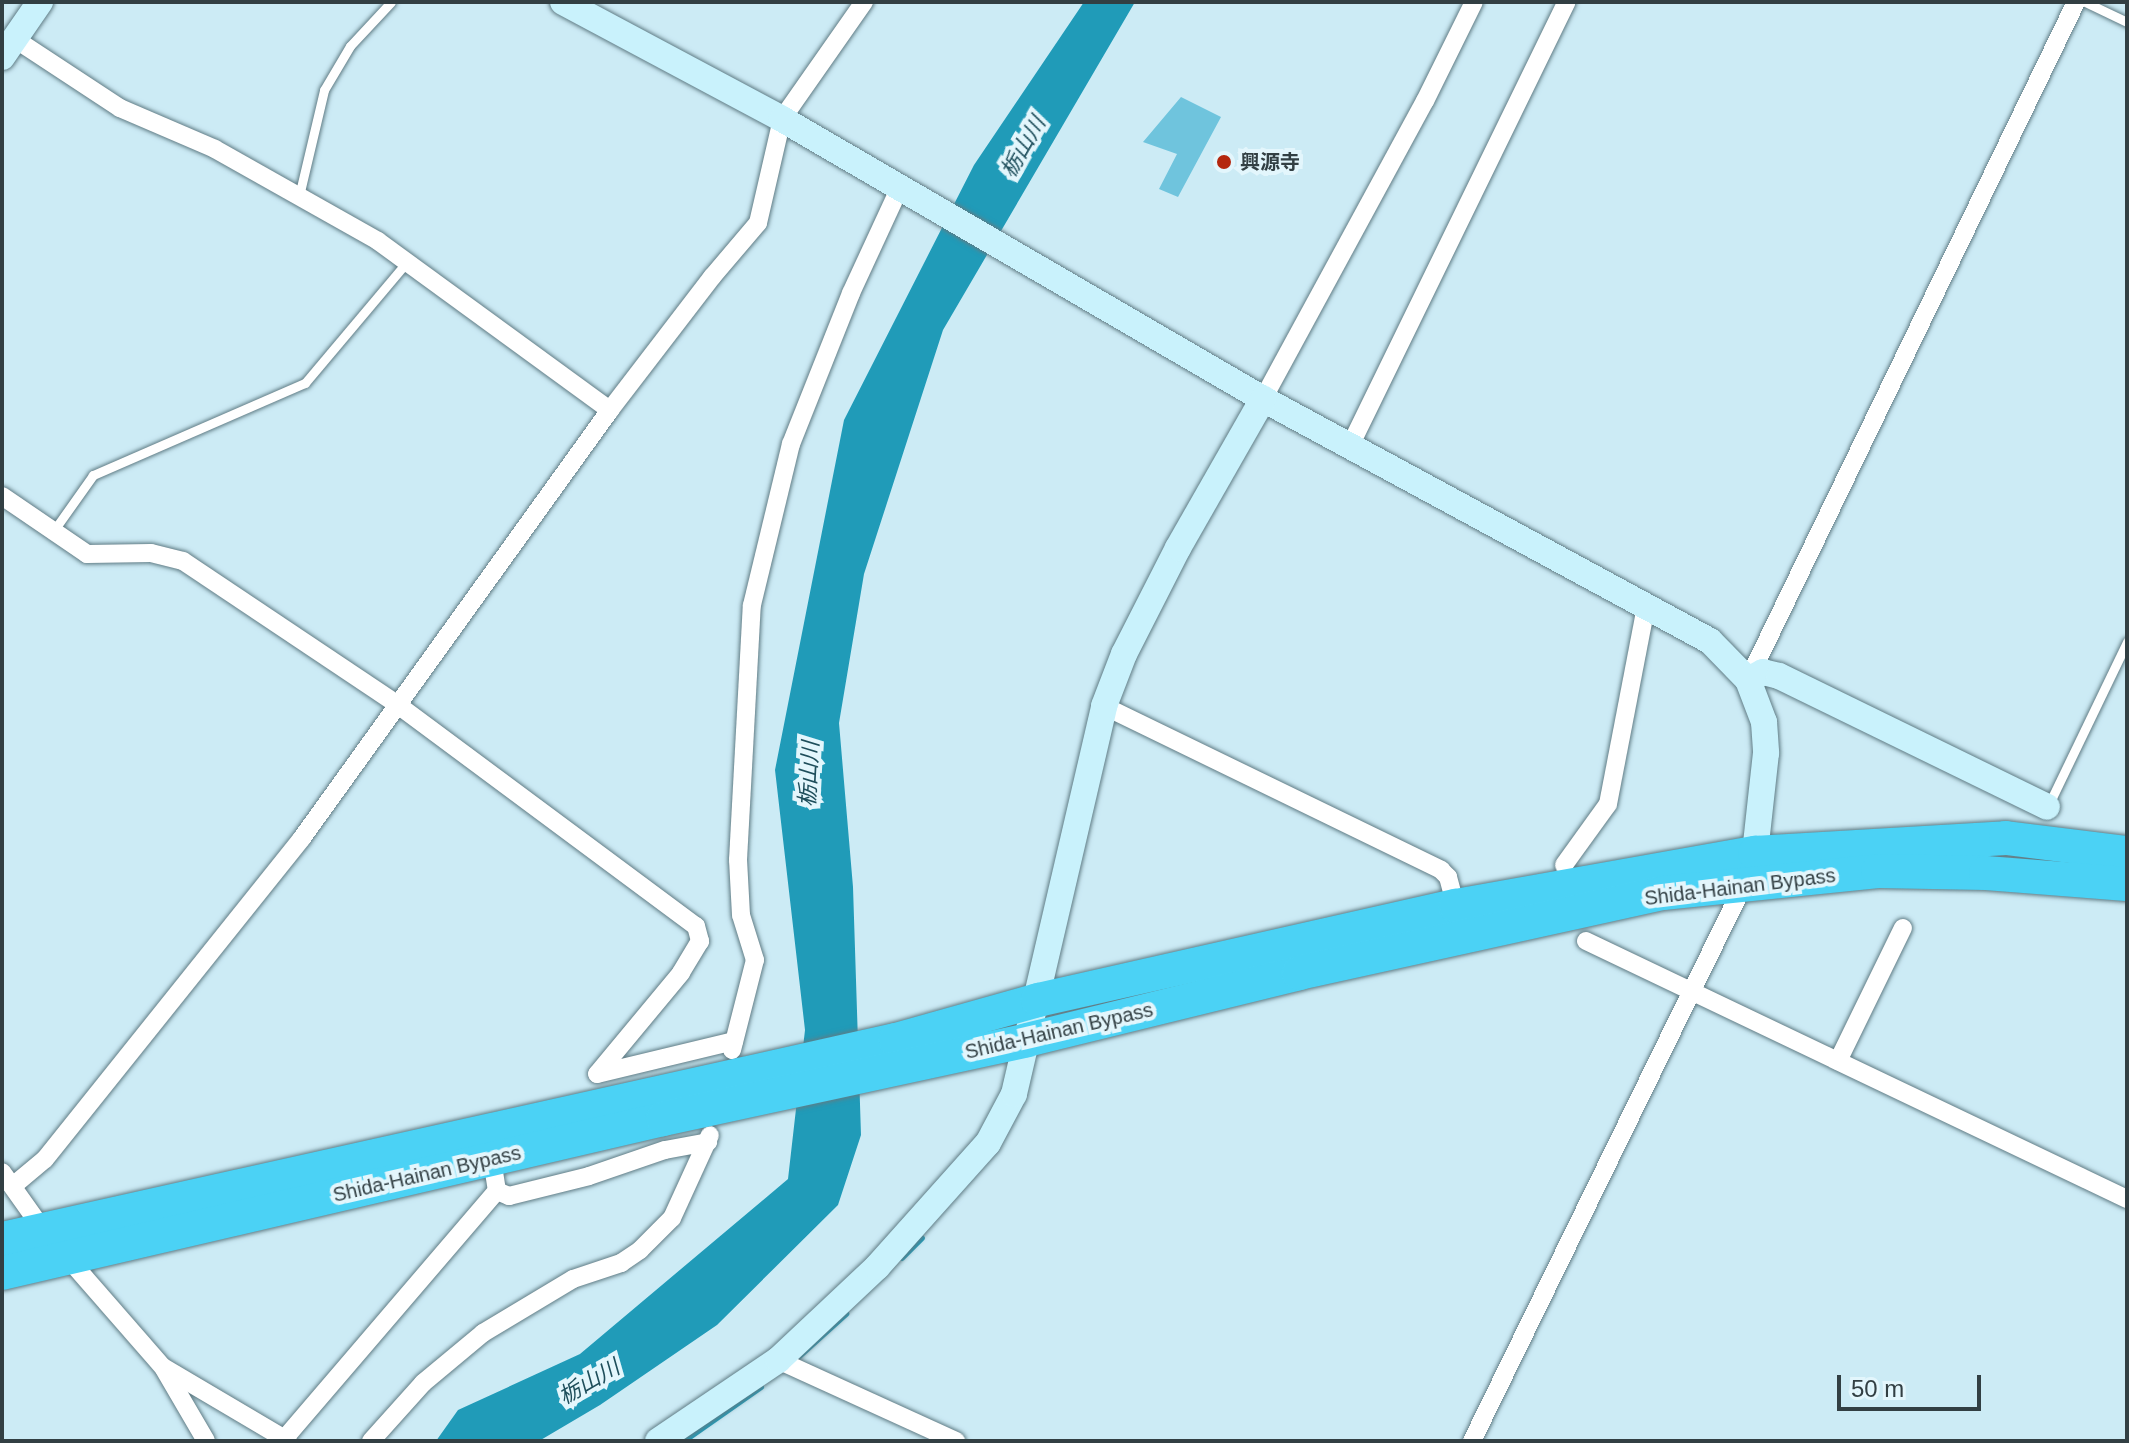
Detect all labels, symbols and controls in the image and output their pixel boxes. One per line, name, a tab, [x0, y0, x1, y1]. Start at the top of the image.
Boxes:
water label: 栃山川	[995, 112, 1051, 182]
place label: 興源寺	[1240, 150, 1300, 174]
marker: 興源寺	[1215, 153, 1233, 171]
water label: 栃山川	[794, 740, 824, 808]
street label: Shida-Hainan Bypass	[1643, 863, 1837, 911]
street label: Shida-Hainan Bypass	[963, 998, 1155, 1064]
street label: Shida-Hainan Bypass	[331, 1141, 523, 1207]
water label: 栃山川	[554, 1354, 624, 1410]
scale bar	[1841, 1359, 1985, 1409]
text: 50 m	[1851, 1375, 1904, 1402]

